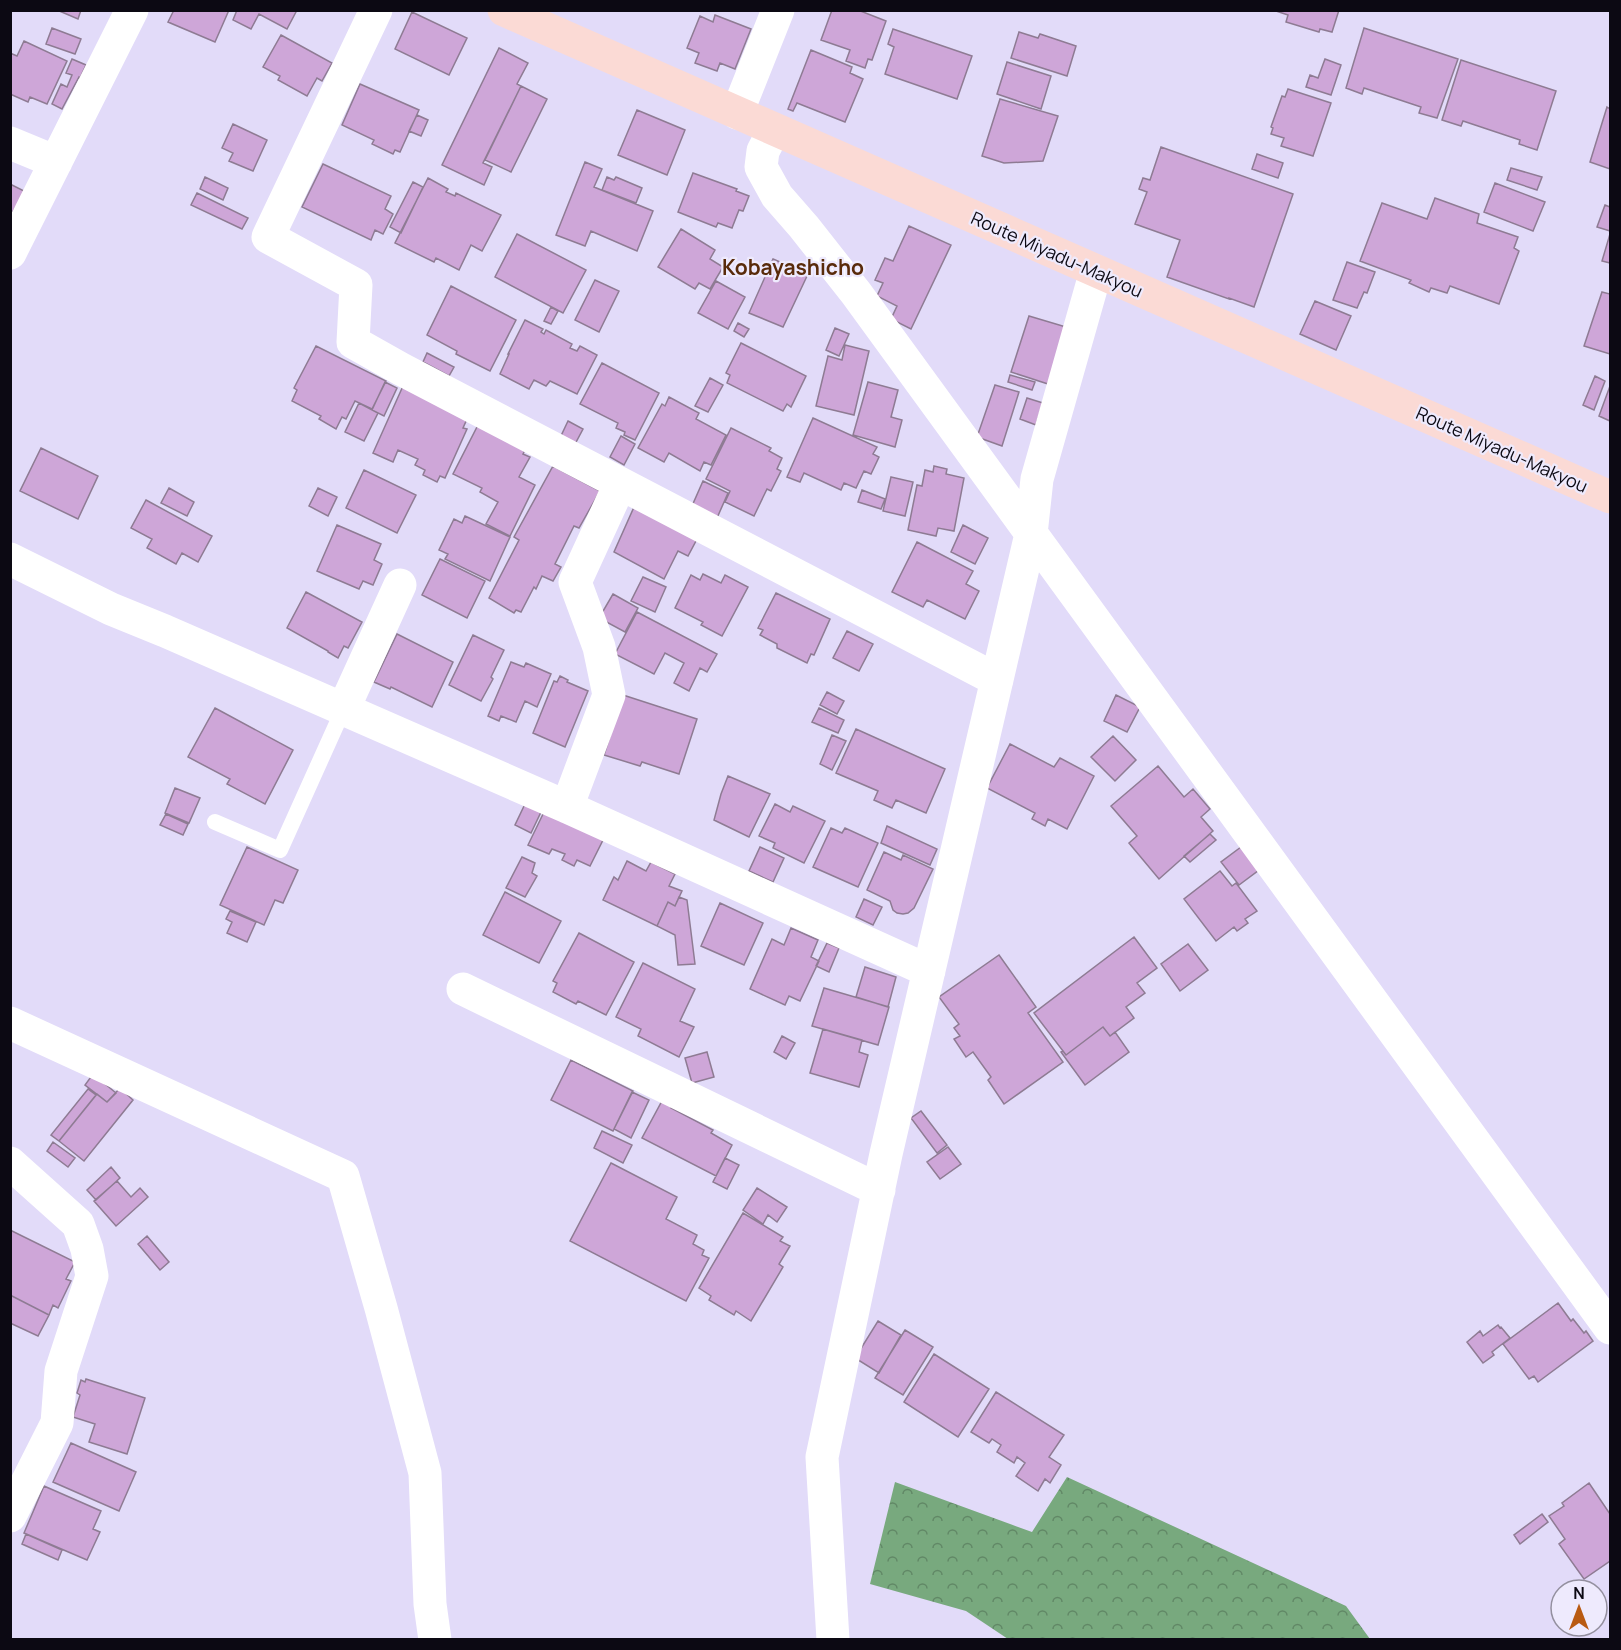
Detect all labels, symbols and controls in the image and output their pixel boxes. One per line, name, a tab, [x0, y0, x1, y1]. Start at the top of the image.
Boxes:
street label: Route Miyadu-Makyou	[967, 205, 1147, 303]
district label: Kobayashicho	[722, 253, 864, 281]
street label: Route Miyadu-Makyou	[1412, 400, 1592, 498]
north arrow	[1549, 1578, 1609, 1638]
text: N	[1573, 1582, 1585, 1604]

